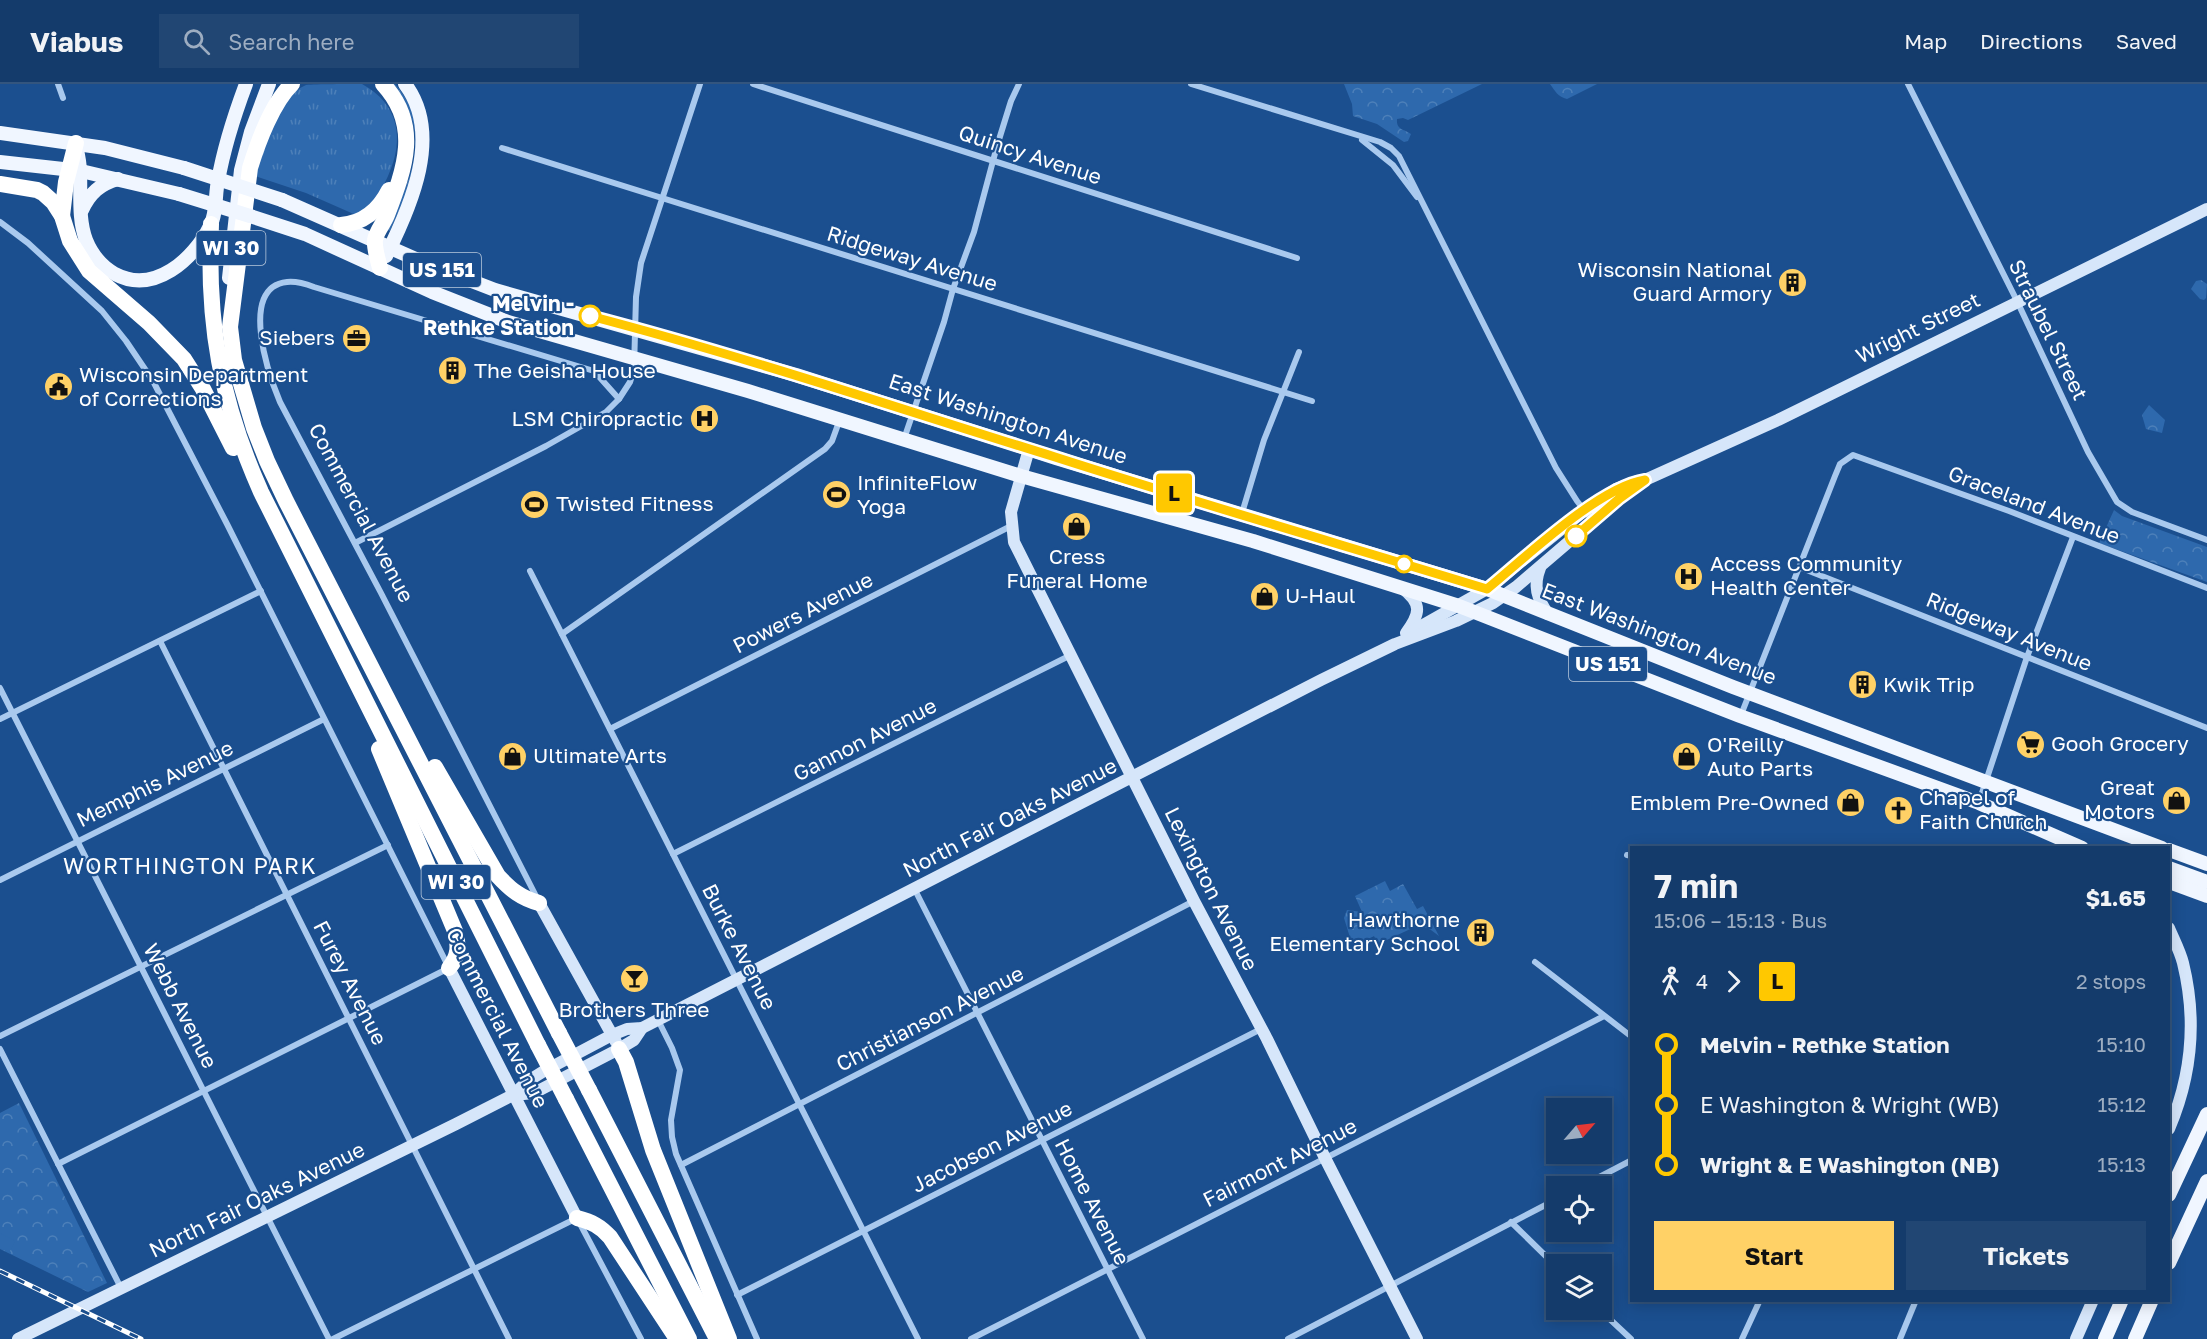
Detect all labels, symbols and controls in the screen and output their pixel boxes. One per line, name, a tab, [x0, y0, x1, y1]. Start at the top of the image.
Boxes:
search box	[159, 14, 579, 68]
text: Viabus	[30, 25, 123, 58]
icon: search	[180, 25, 213, 58]
text: Search here	[228, 28, 354, 55]
text: Map	[1904, 28, 1947, 54]
text: Directions	[1980, 28, 2083, 54]
text: Saved	[2116, 28, 2177, 54]
street label: Quincy Avenue	[955, 119, 1105, 189]
street label: Ridgeway Avenue	[824, 220, 1001, 296]
road number: WI 30	[196, 231, 266, 265]
road number: US 151	[403, 253, 481, 287]
street label: Straubel Street	[2004, 255, 2094, 404]
place label: Wisconsin National Guard Armory	[1577, 256, 1772, 306]
building icon: Wisconsin National Guard Armory	[1777, 266, 1809, 298]
street label: Wright Street	[1851, 286, 1984, 368]
place label: Melvin - Rethke Station	[423, 290, 574, 340]
marker: Melvin - Rethke Station	[579, 305, 601, 327]
office icon: Siebers	[340, 322, 372, 354]
place label: Siebers	[259, 324, 335, 350]
building icon: The Geisha House	[437, 355, 469, 387]
place label: The Geisha House	[474, 357, 656, 383]
place label: Wisconsin Department of Corrections	[79, 361, 308, 411]
street label: East Washington Avenue	[886, 367, 1131, 469]
public building icon: Wisconsin Department of Corrections	[42, 371, 74, 403]
hospital icon: LSM Chiropractic	[688, 403, 720, 435]
place label: LSM Chiropractic	[512, 405, 683, 431]
street label: Commercial Avenue	[304, 418, 420, 607]
street label: Graceland Avenue	[1945, 459, 2124, 549]
place label: InfiniteFlow Yoga	[857, 469, 977, 519]
line badge: L	[1154, 474, 1194, 512]
sports icon: InfiniteFlow Yoga	[820, 479, 852, 511]
text: L	[1168, 480, 1180, 506]
sports icon: Twisted Fitness	[519, 488, 551, 520]
place label: Twisted Fitness	[556, 490, 714, 516]
shop icon: Cress Funeral Home	[1061, 510, 1093, 542]
unlabelled marker	[1565, 525, 1587, 547]
place label: Cress Funeral Home	[1006, 543, 1148, 593]
place label: Access Community Health Center	[1710, 550, 1903, 600]
unlabelled marker	[1395, 555, 1413, 573]
hospital icon: Access Community Health Center	[1673, 560, 1705, 592]
street label: Powers Avenue	[728, 566, 877, 659]
street label: East Washington Avenue	[1538, 576, 1780, 690]
shop icon: U-Haul	[1248, 580, 1280, 612]
place label: U-Haul	[1285, 582, 1356, 608]
street label: Ridgeway Avenue	[1922, 586, 2096, 676]
road number: US 151	[1569, 647, 1647, 681]
building icon: Kwik Trip	[1846, 669, 1878, 701]
place label: Kwik Trip	[1883, 671, 1974, 697]
street label: Gannon Avenue	[789, 692, 941, 786]
supermarket icon: Gooh Grocery	[2014, 728, 2046, 760]
place label: Gooh Grocery	[2051, 730, 2189, 756]
place label: O'Reilly Auto Parts	[1707, 731, 1813, 781]
street label: Memphis Avenue	[72, 734, 237, 832]
shop icon: Ultimate Arts	[496, 740, 528, 772]
shop icon: O'Reilly Auto Parts	[1670, 741, 1702, 773]
place label: Ultimate Arts	[533, 742, 667, 768]
street label: North Fair Oaks Avenue	[898, 752, 1121, 882]
place label: Great Motors	[2084, 774, 2155, 824]
place label: Chapel of Faith Church	[1919, 784, 2047, 834]
shop icon: Great Motors	[2160, 784, 2192, 816]
shop icon: Emblem Pre-Owned	[1834, 787, 1866, 819]
place label: Emblem Pre-Owned	[1630, 789, 1829, 815]
church icon: Chapel of Faith Church	[1882, 794, 1914, 826]
street label: Lexington Avenue	[1159, 803, 1264, 975]
district label: WORTHINGTON PARK	[63, 852, 317, 879]
road number: WI 30	[422, 865, 490, 899]
text: 7 min	[1654, 866, 1738, 905]
street label: Burke Avenue	[697, 879, 783, 1014]
text: $1.65	[2085, 884, 2146, 911]
place label: Hawthorne Elementary School	[1269, 906, 1460, 956]
text: 15:06 – 15:13 · Bus	[1654, 908, 1827, 932]
street label: Furey Avenue	[308, 916, 393, 1049]
building icon: Hawthorne Elementary School	[1465, 916, 1497, 948]
street label: Commercial Avenue	[441, 923, 555, 1112]
street label: Webb Avenue	[138, 939, 224, 1072]
street label: Christianson Avenue	[831, 960, 1028, 1077]
bar icon: Brothers Three	[618, 963, 650, 995]
icon: walk	[1654, 965, 1687, 998]
icon: forward	[1717, 965, 1750, 998]
text: L	[1771, 968, 1783, 994]
text: 4	[1696, 969, 1708, 993]
text: 2 stops	[2076, 969, 2146, 993]
place label: Brothers Three	[559, 996, 710, 1022]
text: Melvin - Rethke Station	[1700, 1031, 1950, 1058]
text: 15:10	[2097, 1032, 2146, 1056]
text: E Washington & Wright (WB)	[1700, 1091, 2000, 1118]
text: 15:12	[2097, 1092, 2146, 1116]
street label: Jacobson Avenue	[907, 1094, 1076, 1198]
north arrow	[1546, 1098, 1612, 1164]
map controls	[1546, 1098, 1612, 1320]
street label: Fairmont Avenue	[1198, 1112, 1361, 1212]
street label: Home Avenue	[1050, 1134, 1136, 1269]
street label: North Fair Oaks Avenue	[145, 1136, 369, 1263]
text: Wright & E Washington (NB)	[1700, 1151, 2000, 1178]
text: 15:13	[2097, 1152, 2146, 1176]
button: locate	[1546, 1176, 1612, 1242]
button: Start	[1654, 1221, 1894, 1290]
button: Tickets	[1906, 1221, 2146, 1290]
button: layers	[1546, 1254, 1612, 1320]

